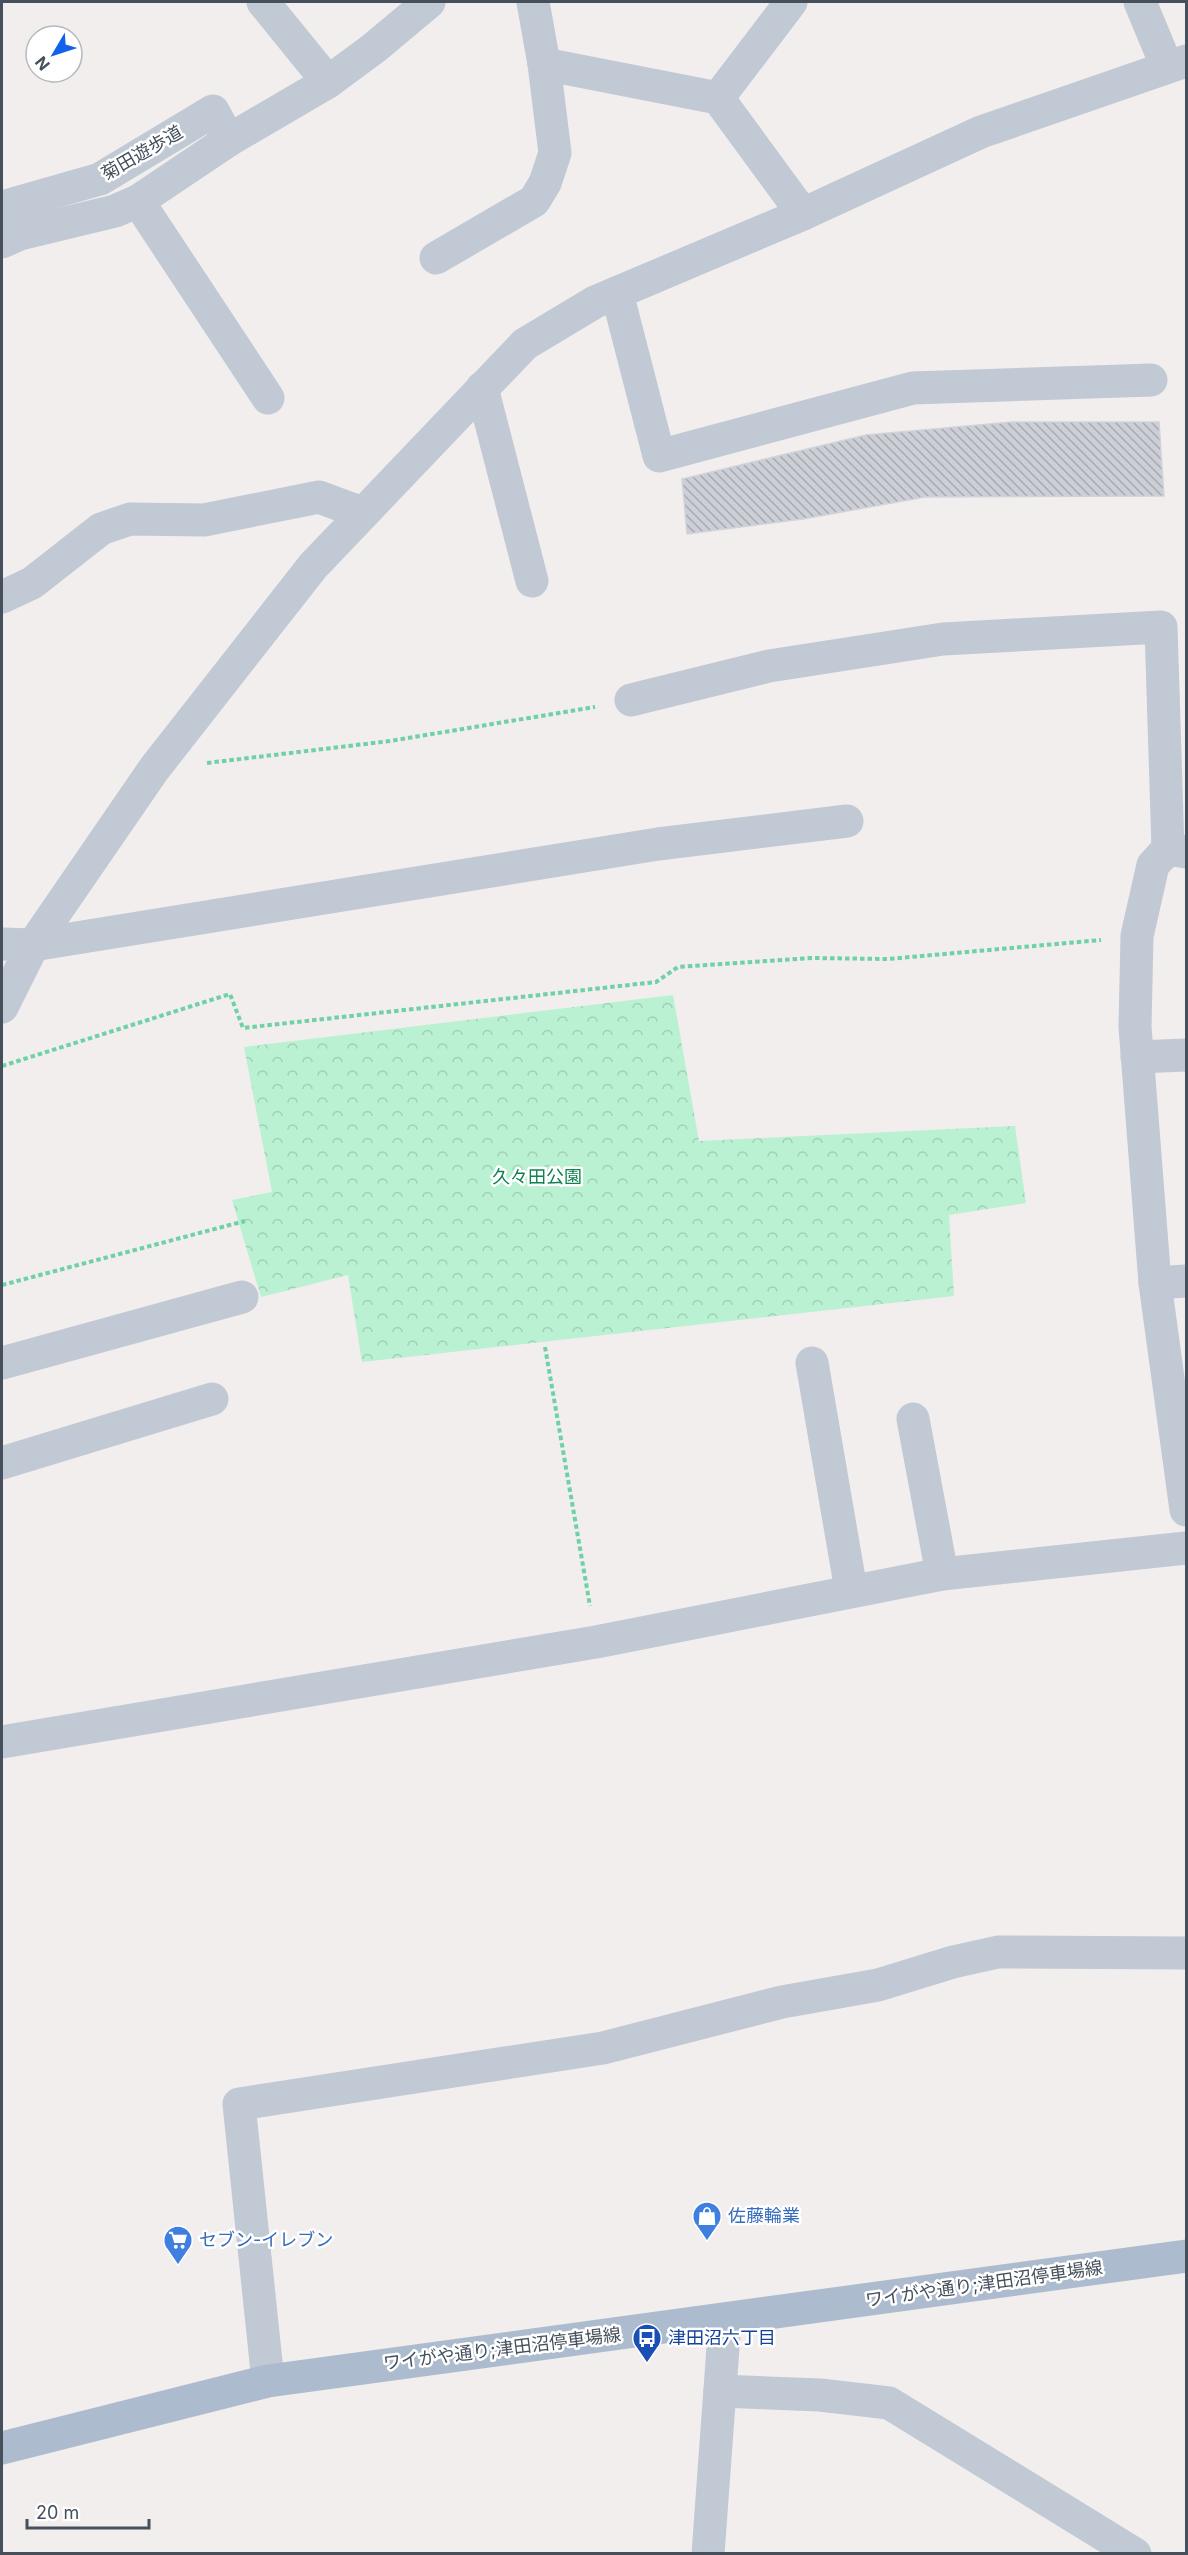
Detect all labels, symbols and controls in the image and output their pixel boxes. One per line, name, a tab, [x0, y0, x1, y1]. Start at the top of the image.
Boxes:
north arrow	[24, 24, 84, 84]
text: N	[31, 52, 54, 74]
street label: 菊田遊歩道	[98, 121, 186, 184]
park label: 久々田公園	[492, 1166, 582, 1187]
shop icon: 佐藤輪業	[691, 2200, 723, 2242]
place label: 佐藤輪業	[728, 2205, 800, 2226]
supermarket icon: セブン-イレブン	[162, 2224, 194, 2266]
place label: セブン-イレブン	[199, 2229, 333, 2250]
street label: ワイがや通り;津田沼停車場線	[864, 2256, 1104, 2311]
bus stop icon: 津田沼六丁目	[631, 2322, 663, 2364]
street label: ワイがや通り;津田沼停車場線	[382, 2323, 622, 2374]
place label: 津田沼六丁目	[668, 2327, 776, 2348]
scale bar	[27, 2492, 148, 2530]
text: 20 m	[36, 2502, 79, 2523]

